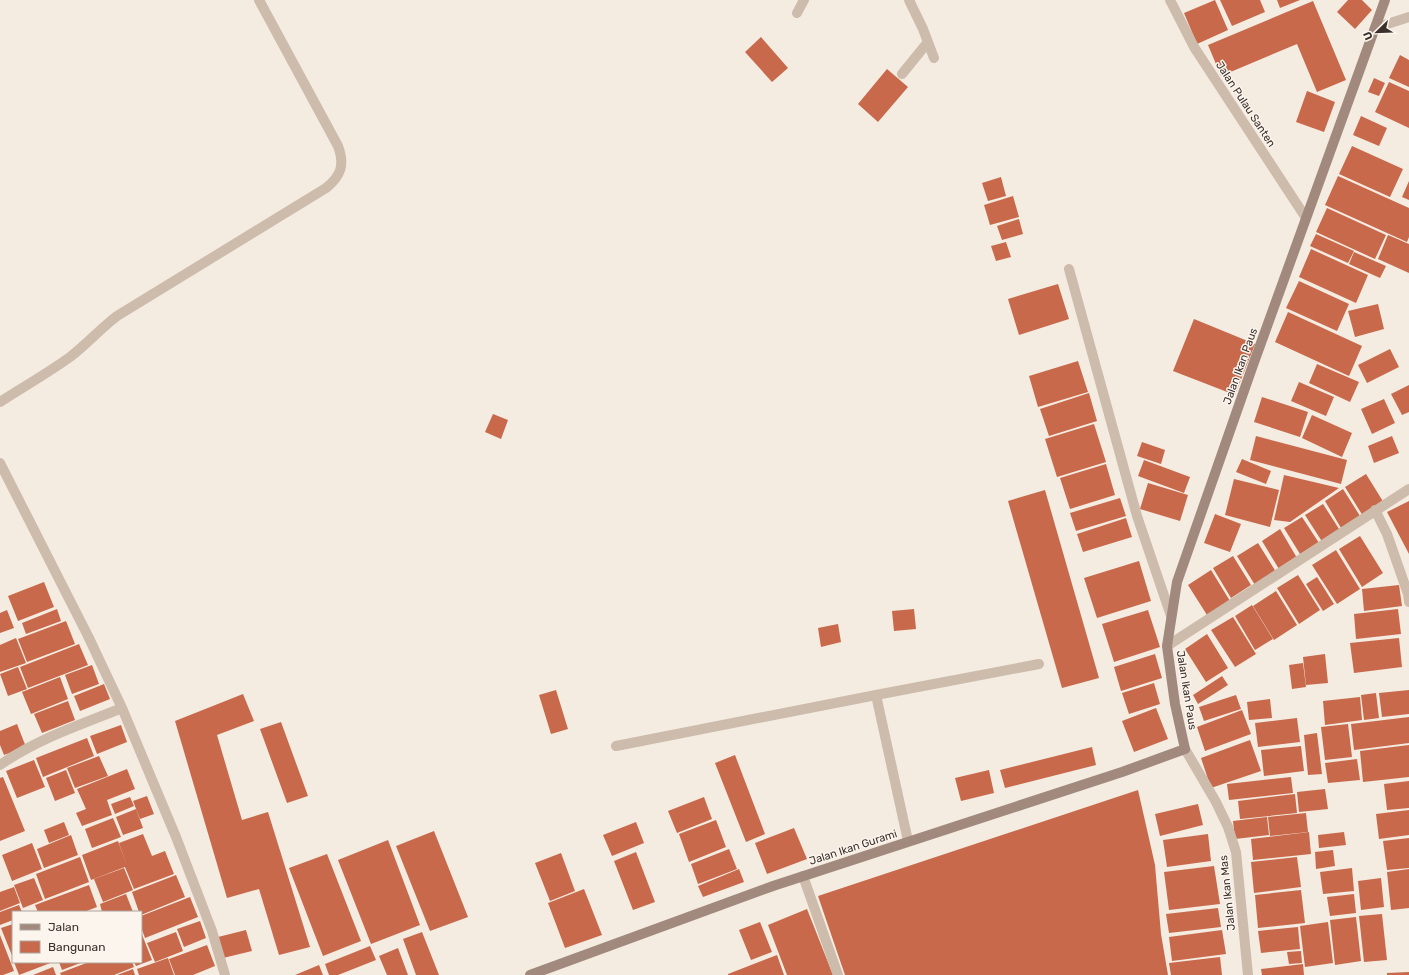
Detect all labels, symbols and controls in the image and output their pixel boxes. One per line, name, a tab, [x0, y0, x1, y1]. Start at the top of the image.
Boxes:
north arrow	[1357, 12, 1397, 52]
text: U	[1361, 29, 1376, 42]
street label: Jalan Pulau Santen	[1213, 59, 1278, 150]
street label: Jalan Ikan Paus	[1221, 326, 1260, 406]
street label: Jalan Ikan Paus	[1174, 649, 1199, 731]
street label: Jalan Ikan Gurami	[807, 827, 899, 868]
street label: Jalan Ikan Mas	[1217, 854, 1238, 931]
legend	[12, 911, 142, 963]
text: Jalan	[48, 920, 79, 934]
text: Bangunan	[48, 940, 105, 954]

